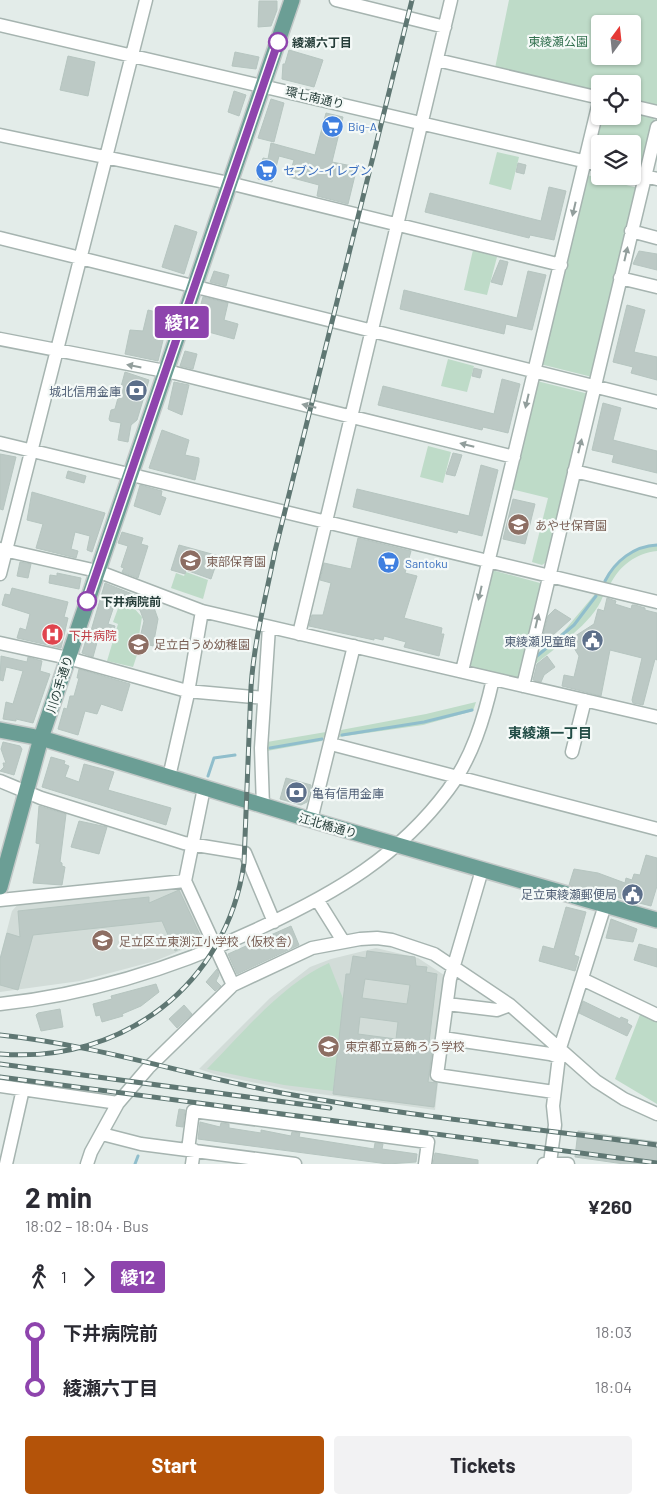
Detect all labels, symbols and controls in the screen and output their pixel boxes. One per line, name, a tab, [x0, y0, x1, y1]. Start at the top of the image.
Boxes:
north arrow	[591, 15, 641, 65]
map controls	[591, 15, 641, 185]
marker: 綾瀬六丁目	[268, 32, 288, 52]
park label: 東綾瀬公園	[528, 34, 588, 48]
place label: 綾瀬六丁目	[292, 35, 352, 49]
button: locate	[591, 75, 641, 125]
street label: 環七南通り	[284, 83, 346, 111]
supermarket icon: Big-A	[320, 114, 344, 138]
place label: Big-A	[348, 119, 377, 133]
button: layers	[591, 135, 641, 185]
supermarket icon: セブン-イレブン	[255, 158, 279, 182]
place label: セブン-イレブン	[283, 163, 372, 177]
one-way arrow	[570, 201, 578, 216]
one-way arrow	[622, 247, 630, 262]
line badge: 綾12	[153, 306, 211, 338]
text: 綾12	[165, 311, 199, 333]
one-way arrow	[125, 361, 141, 369]
bank icon: 城北信用金庫	[125, 379, 149, 403]
place label: 城北信用金庫	[49, 384, 121, 398]
one-way arrow	[523, 393, 531, 408]
one-way arrow	[302, 402, 317, 410]
one-way arrow	[576, 439, 584, 454]
one-way arrow	[459, 441, 474, 449]
school or university icon: あやせ保育園	[507, 513, 531, 537]
place label: あやせ保育園	[535, 518, 607, 532]
school or university icon: 東部保育園	[178, 549, 202, 573]
supermarket icon: Santoku	[377, 551, 401, 575]
place label: 東部保育園	[206, 554, 266, 568]
place label: Santoku	[405, 556, 448, 570]
one-way arrow	[476, 585, 484, 600]
marker: 下井病院前	[77, 591, 97, 611]
place label: 下井病院前	[101, 594, 161, 608]
one-way arrow	[533, 614, 541, 629]
hospital icon: 下井病院	[41, 623, 65, 647]
place label: 下井病院	[69, 628, 117, 642]
public building icon: 東綾瀬児童館	[580, 629, 604, 653]
school or university icon: 足立白うめ幼稚園	[126, 632, 150, 656]
place label: 東綾瀬児童館	[504, 634, 576, 648]
place label: 足立白うめ幼稚園	[154, 637, 250, 651]
street label: 川の手通り	[43, 653, 75, 715]
district label: 東綾瀬一丁目	[508, 724, 592, 741]
bank icon: 亀有信用金庫	[284, 781, 308, 805]
place label: 亀有信用金庫	[312, 786, 384, 800]
street label: 江北橋通り	[297, 810, 359, 840]
public building icon: 足立東綾瀬郵便局	[621, 882, 645, 906]
place label: 足立東綾瀬郵便局	[521, 887, 617, 901]
school or university icon: 足立区立東渕江小学校（仮校舎）	[91, 929, 115, 953]
place label: 足立区立東渕江小学校（仮校舎）	[119, 934, 299, 948]
school or university icon: 東京都立葛飾ろう学校	[317, 1034, 341, 1058]
place label: 東京都立葛飾ろう学校	[345, 1039, 465, 1053]
text: 2 min	[25, 1180, 92, 1214]
text: ¥260	[587, 1195, 632, 1218]
text: 18:02 – 18:04 · Bus	[25, 1216, 149, 1235]
icon: walk	[25, 1263, 53, 1291]
icon: forward	[75, 1263, 103, 1291]
text: 綾12	[121, 1266, 155, 1288]
text: 1	[61, 1267, 67, 1286]
text: 下井病院前	[63, 1321, 158, 1344]
text: 18:03	[595, 1322, 632, 1341]
text: 綾瀬六丁目	[63, 1376, 158, 1399]
text: 18:04	[595, 1377, 632, 1396]
button: Start	[25, 1436, 324, 1494]
button: Tickets	[334, 1436, 632, 1494]

